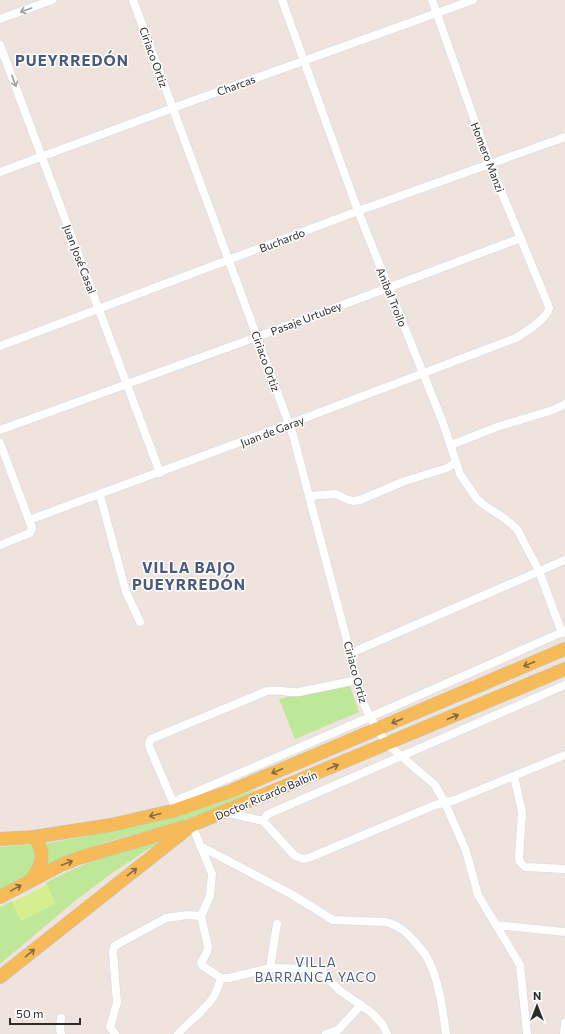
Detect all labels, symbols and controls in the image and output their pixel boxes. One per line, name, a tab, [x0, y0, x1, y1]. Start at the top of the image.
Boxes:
one-way arrow	[20, 6, 32, 14]
street label: Ciriaco Ortiz	[137, 25, 171, 90]
district label: PUEYRREDÓN	[15, 50, 129, 69]
street label: Charcas	[215, 72, 257, 98]
one-way arrow	[10, 75, 18, 87]
street label: Homero Manzi	[469, 120, 507, 194]
street label: Juan José Casal	[60, 223, 99, 296]
street label: Buchardo	[257, 225, 307, 255]
street label: Anibal Troilo	[374, 265, 410, 329]
street label: Pasaje Urtubey	[269, 298, 344, 338]
street label: Ciriaco Ortiz	[249, 329, 283, 394]
street label: Juan de Garay	[238, 413, 306, 450]
district label: VILLA BAJO PUEYRREDÓN	[132, 558, 246, 593]
street label: Ciriaco Ortiz	[341, 640, 371, 705]
one-way arrow	[524, 661, 536, 668]
one-way arrow	[446, 712, 458, 720]
one-way arrow	[391, 717, 403, 725]
one-way arrow	[326, 762, 338, 770]
street label: Doctor Ricardo Balbín	[213, 768, 319, 822]
one-way arrow	[271, 768, 283, 776]
one-way arrow	[149, 812, 162, 820]
one-way arrow	[61, 858, 73, 866]
one-way arrow	[127, 868, 138, 876]
one-way arrow	[10, 884, 22, 891]
one-way arrow	[25, 948, 36, 957]
district label: VILLA BARRANCA YACO	[255, 954, 377, 985]
north arrow	[517, 986, 557, 1026]
text: N	[533, 989, 541, 1002]
scale bar	[10, 1000, 80, 1026]
text: 50 m	[16, 1006, 44, 1020]

